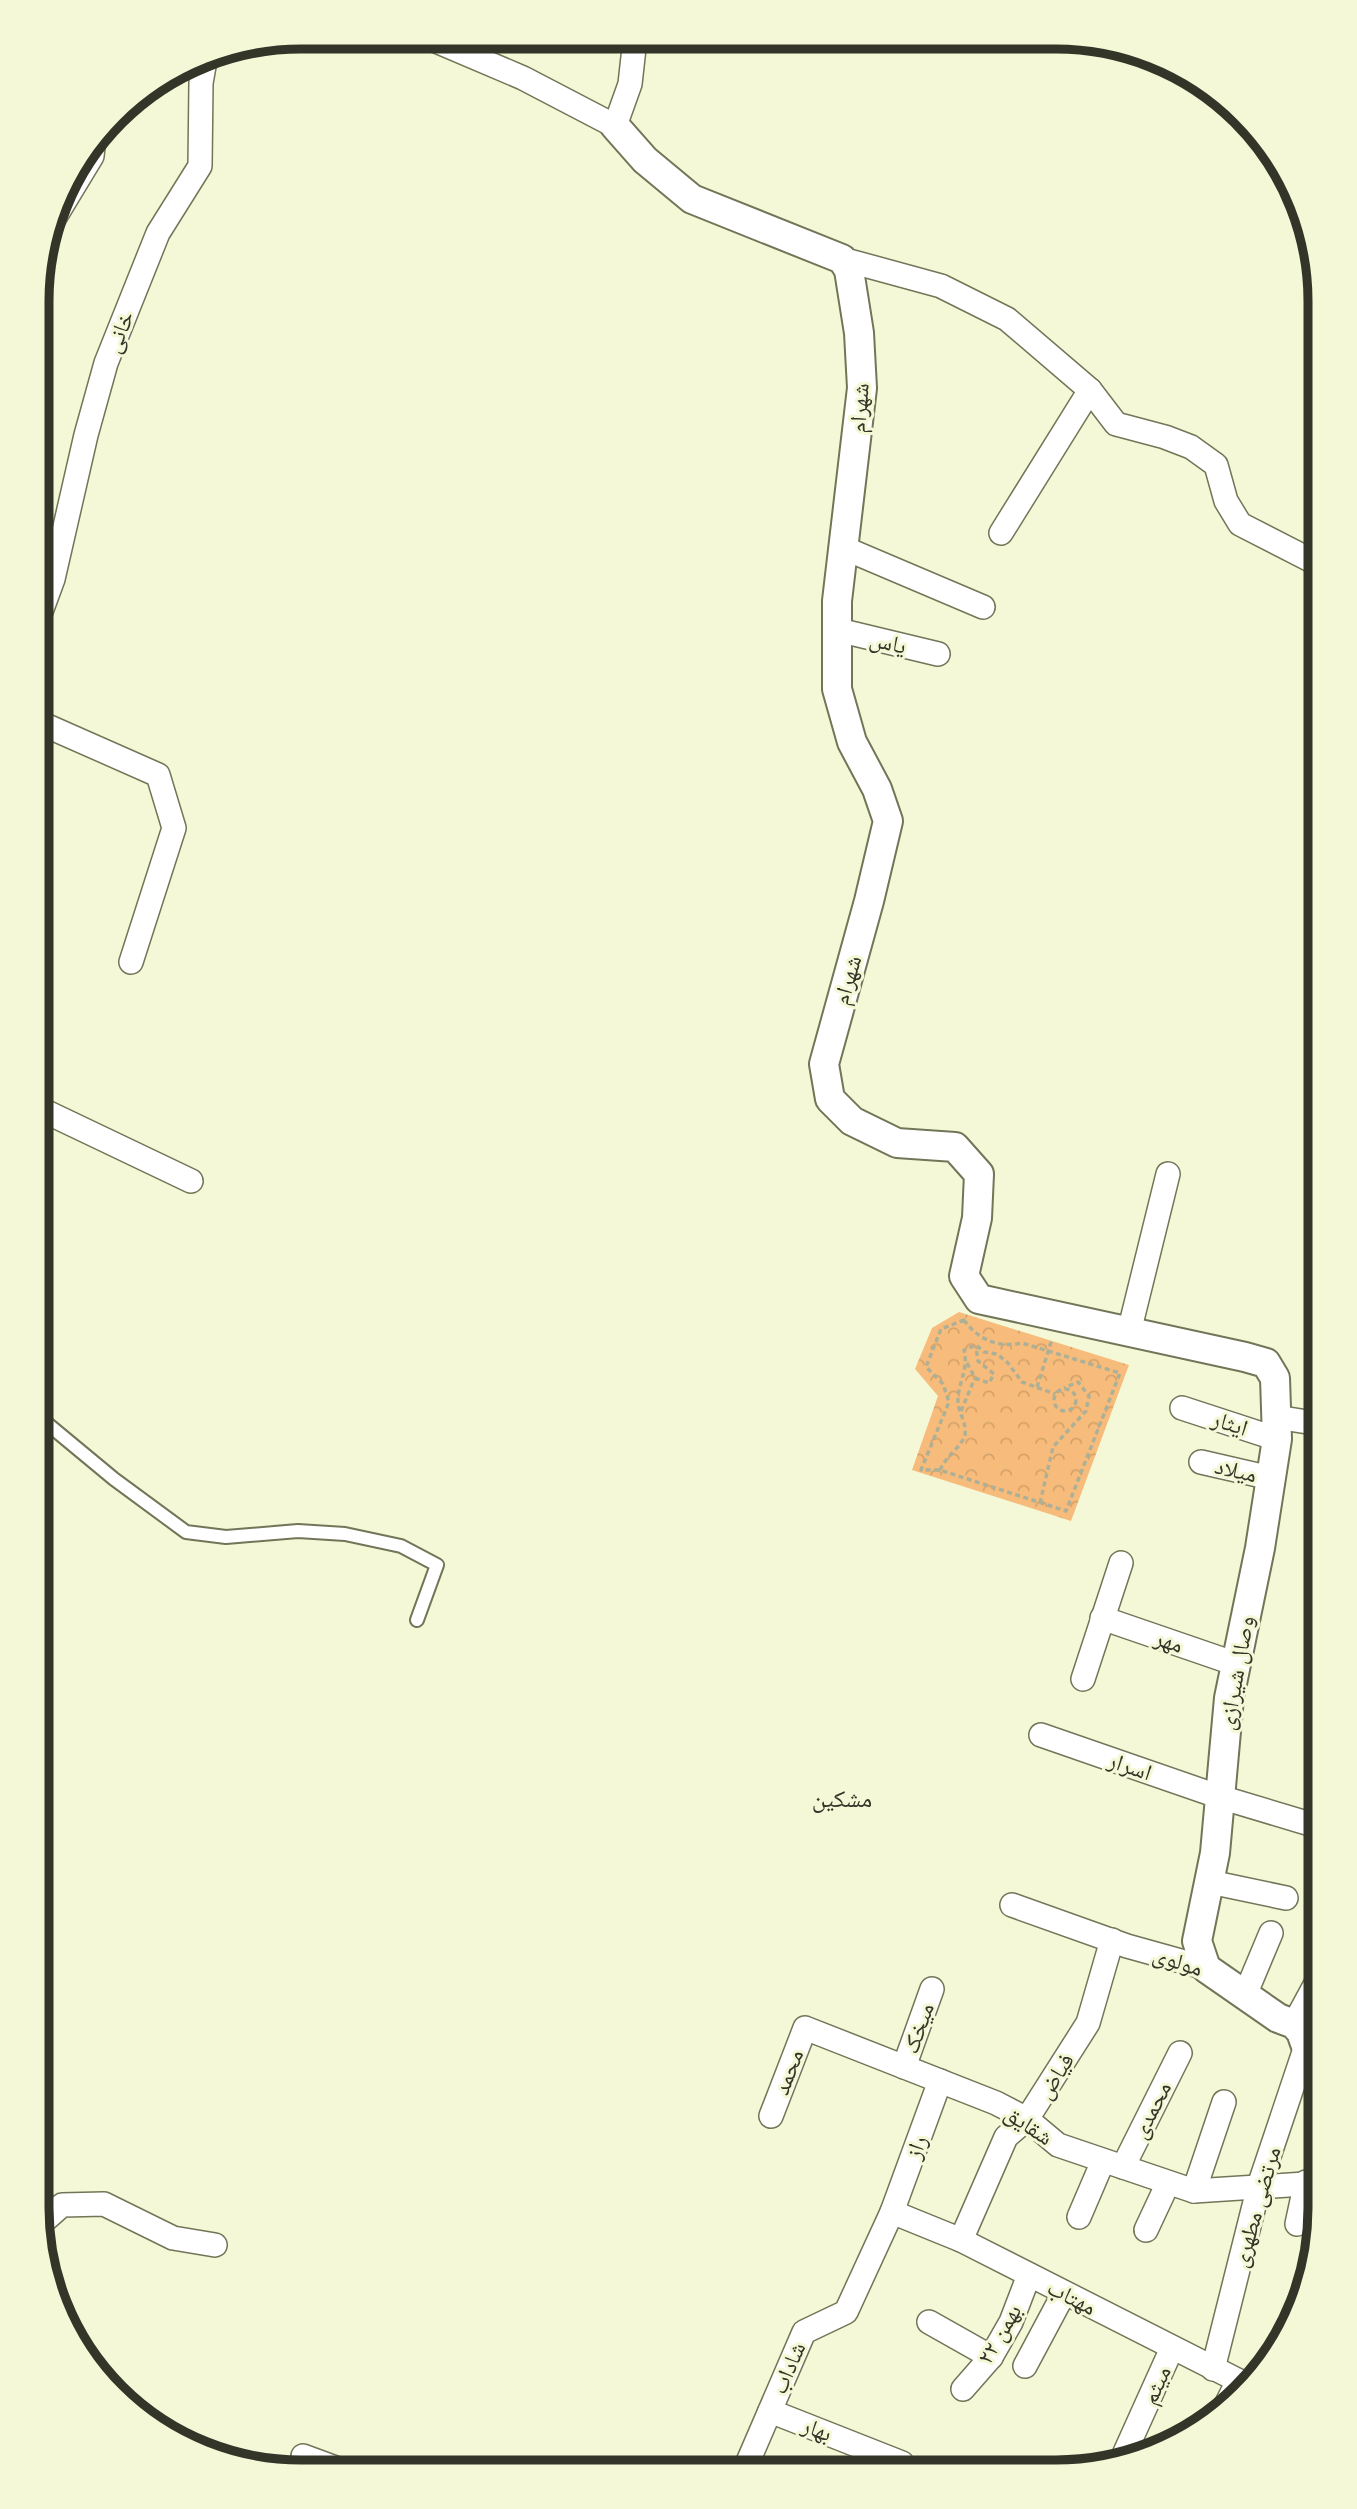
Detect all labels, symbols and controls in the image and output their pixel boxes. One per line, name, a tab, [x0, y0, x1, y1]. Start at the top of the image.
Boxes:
street label: خانی	[95, 306, 141, 357]
street label: شهرام	[840, 382, 877, 434]
street label: یاس	[867, 621, 910, 661]
street label: شهرام	[824, 951, 869, 1008]
street label: ایثار	[1207, 1401, 1253, 1443]
street label: میلاد	[1212, 1449, 1260, 1489]
street label: وصال شیرازی	[1209, 1613, 1261, 1733]
street label: مهر	[1150, 1620, 1188, 1660]
street label: اسرار	[1103, 1742, 1156, 1787]
district label: مشکین	[812, 1781, 872, 1814]
street label: مولوی	[1149, 1937, 1208, 1983]
street label: میخک	[893, 1998, 941, 2058]
street label: محمد	[764, 2044, 810, 2099]
street label: فیاض	[1028, 2046, 1081, 2105]
street label: محمدی	[1122, 2075, 1178, 2144]
street label: شقایق	[999, 2096, 1060, 2152]
street label: راز	[896, 2130, 934, 2164]
street label: مرتضی مطهری	[1222, 2142, 1288, 2271]
street label: مهتاب	[1042, 2270, 1102, 2322]
street label: ۲۲ بهمن	[968, 2297, 1028, 2370]
street label: شاداب	[762, 2337, 812, 2399]
street label: میثم	[1132, 2360, 1179, 2410]
street label: بهار	[797, 2407, 837, 2448]

